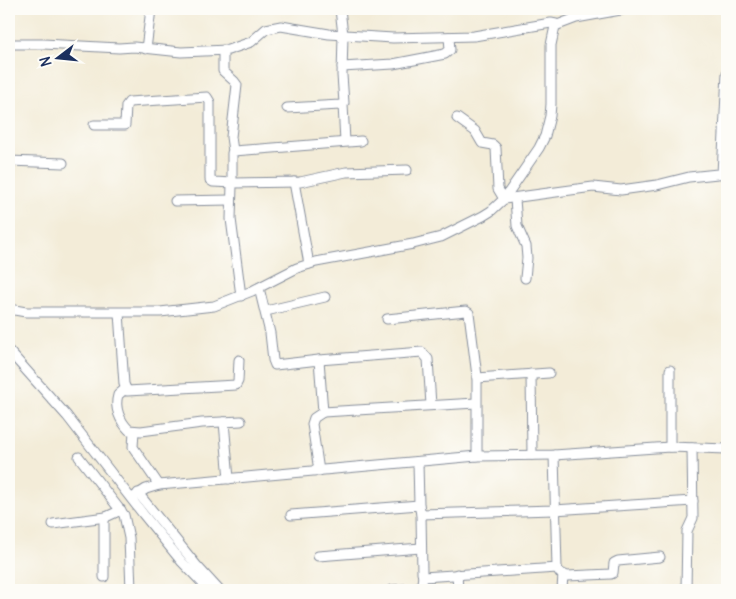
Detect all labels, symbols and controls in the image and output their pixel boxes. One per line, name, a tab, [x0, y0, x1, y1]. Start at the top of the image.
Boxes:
north arrow	[32, 32, 82, 82]
text: N	[36, 54, 55, 69]

